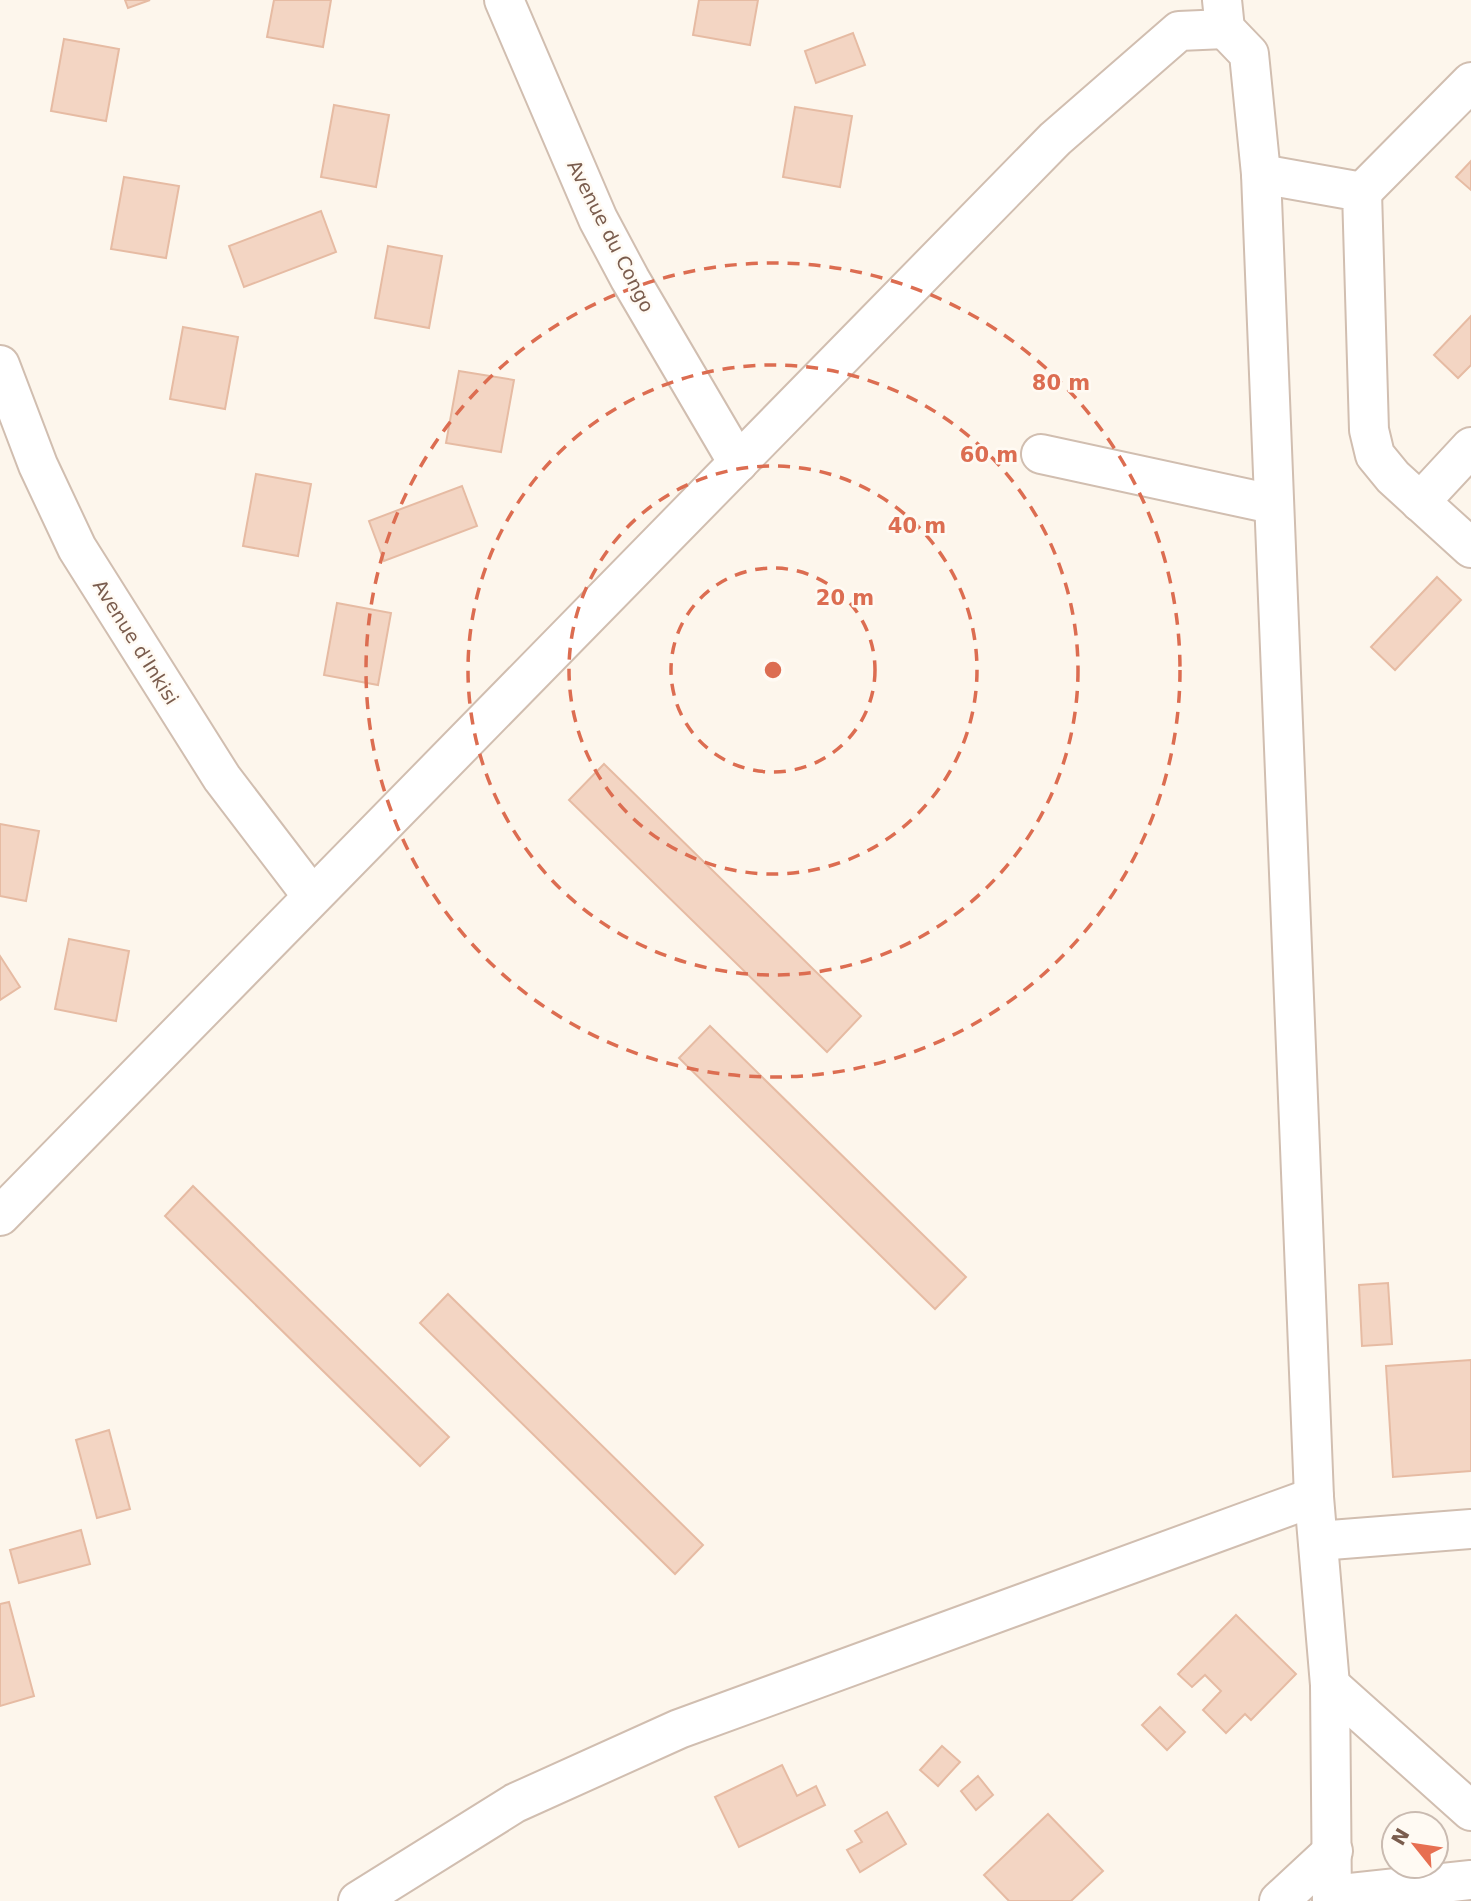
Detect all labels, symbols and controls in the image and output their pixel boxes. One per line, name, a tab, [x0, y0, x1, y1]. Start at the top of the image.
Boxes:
street label: Avenue du Congo	[563, 156, 659, 316]
text: 80 m	[1032, 371, 1090, 395]
text: 60 m	[960, 443, 1018, 467]
text: 40 m	[888, 514, 946, 538]
street label: Avenue d'Inkisi	[89, 576, 183, 708]
text: 20 m	[816, 586, 874, 610]
centre of rings	[761, 658, 785, 682]
north arrow	[1380, 1810, 1450, 1880]
text: N	[1387, 1824, 1414, 1849]

